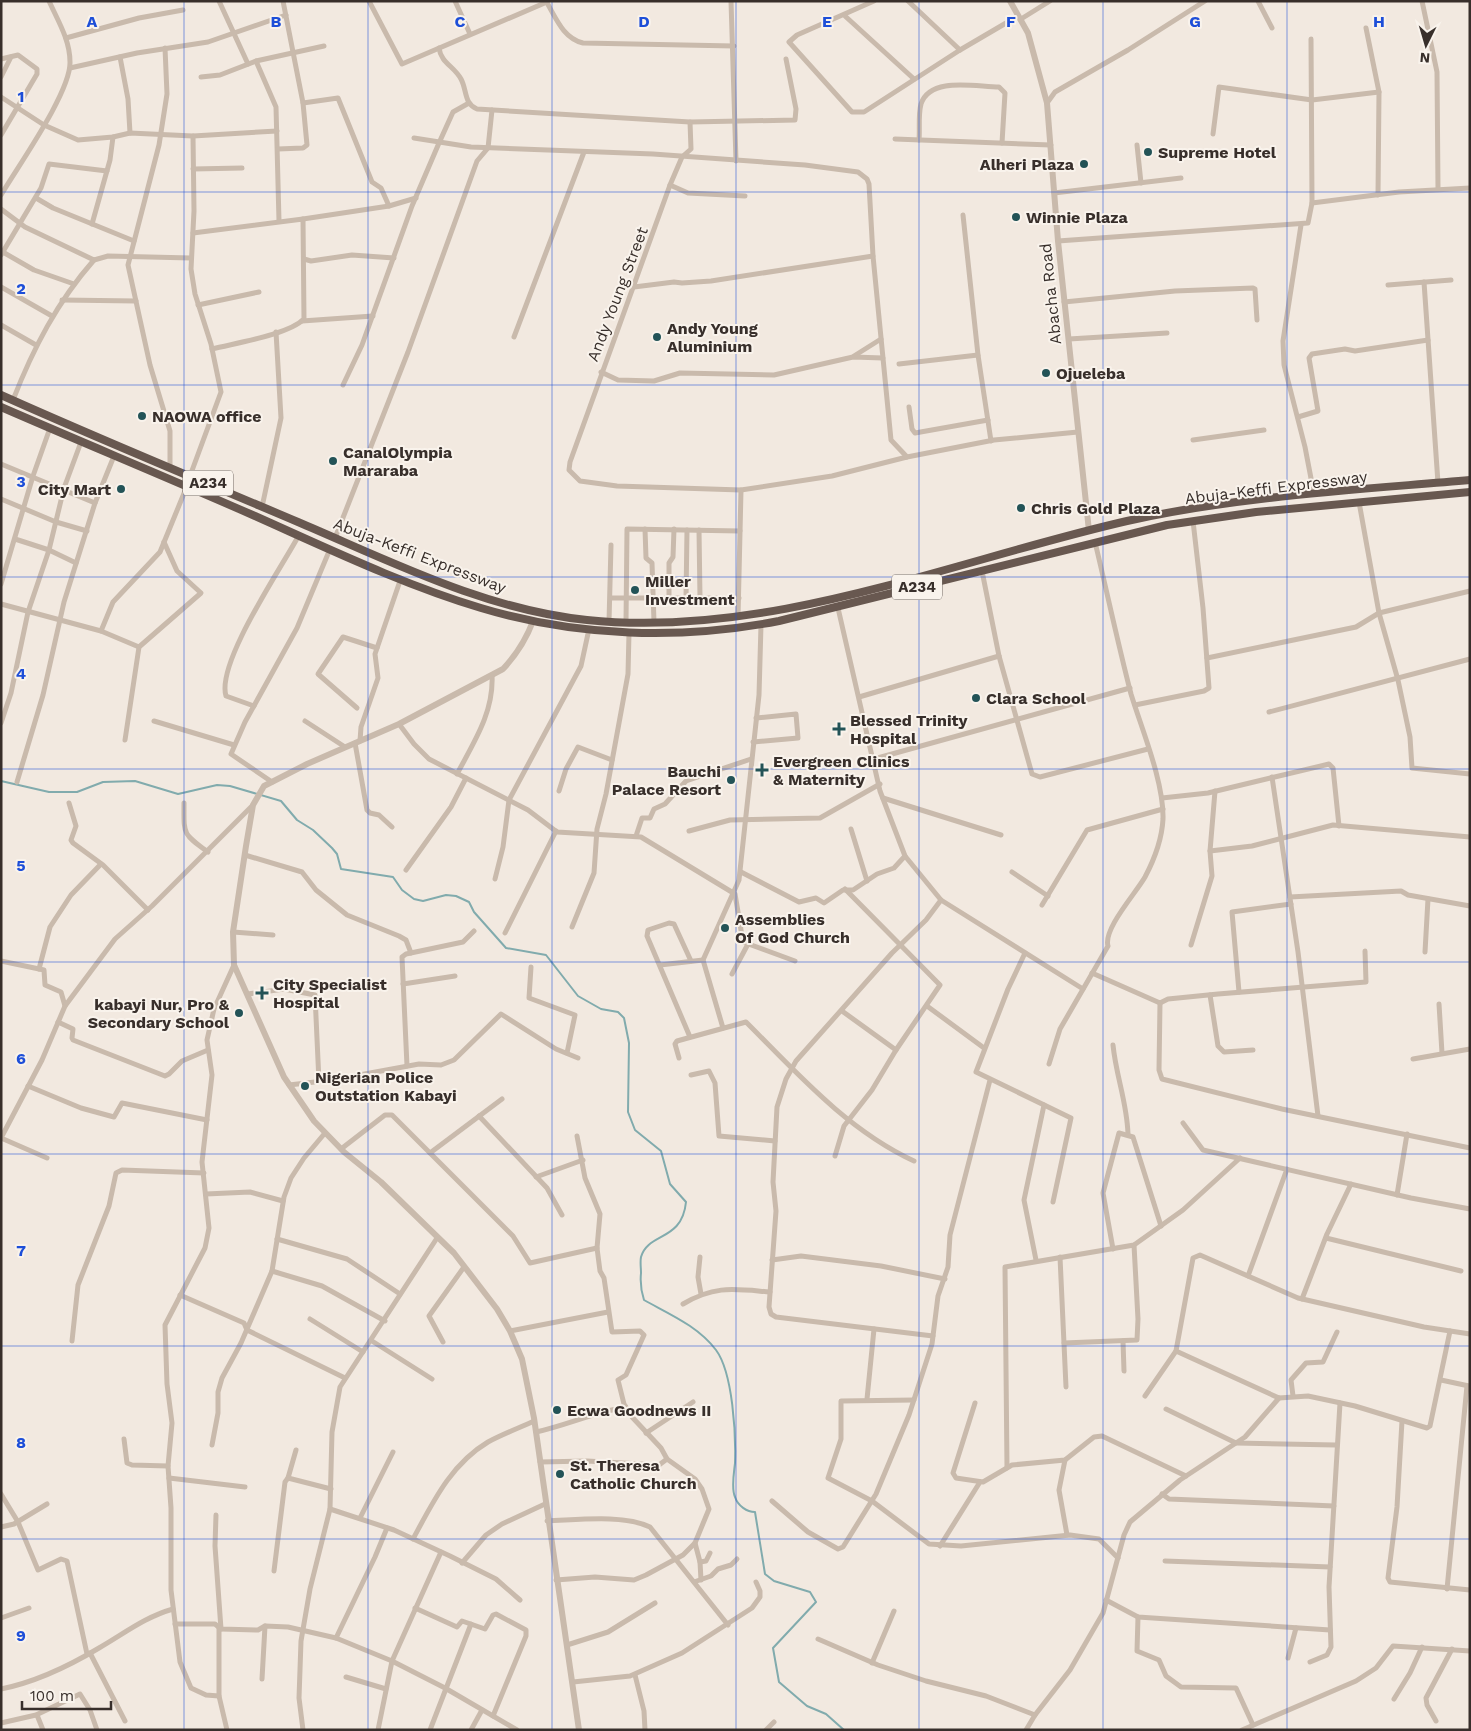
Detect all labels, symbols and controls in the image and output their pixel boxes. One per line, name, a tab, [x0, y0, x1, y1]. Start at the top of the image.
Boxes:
text: A	[87, 12, 98, 31]
text: B	[271, 12, 282, 31]
text: C	[455, 12, 466, 31]
text: D	[638, 12, 650, 31]
text: E	[822, 12, 832, 31]
text: F	[1006, 12, 1016, 31]
text: G	[1189, 12, 1201, 31]
text: H	[1373, 12, 1385, 31]
north arrow	[1401, 20, 1451, 70]
text: N	[1419, 50, 1431, 66]
text: 1	[18, 87, 24, 106]
place label: Supreme Hotel	[1158, 143, 1277, 162]
marker: Supreme Hotel	[1142, 146, 1154, 158]
place label: Alheri Plaza	[980, 155, 1075, 174]
marker: Alheri Plaza	[1078, 158, 1090, 170]
place label: Winnie Plaza	[1026, 208, 1129, 227]
marker: Winnie Plaza	[1010, 211, 1022, 223]
street label: Andy Young Street	[583, 224, 652, 364]
street label: Abacha Road	[1036, 242, 1065, 346]
text: 2	[16, 279, 26, 298]
place label: Andy Young Aluminium	[667, 319, 758, 356]
marker: Andy Young Aluminium	[651, 331, 663, 343]
place label: Ojueleba	[1056, 364, 1126, 383]
marker: Ojueleba	[1040, 367, 1052, 379]
place label: NAOWA office	[152, 407, 262, 426]
marker: NAOWA office	[136, 410, 148, 422]
place label: CanalOlympia Mararaba	[343, 443, 453, 480]
marker: CanalOlympia Mararaba	[327, 455, 339, 467]
street label: Abuja-Keffi Expressway	[1184, 467, 1369, 508]
road number: A234	[183, 470, 233, 496]
text: 3	[16, 472, 26, 491]
place label: City Mart	[38, 480, 111, 499]
marker: City Mart	[115, 483, 127, 495]
place label: Chris Gold Plaza	[1031, 499, 1161, 518]
marker: Chris Gold Plaza	[1015, 502, 1027, 514]
street label: Abuja-Keffi Expressway	[331, 514, 510, 598]
place label: Miller Investment	[645, 572, 735, 609]
road number: A234	[892, 574, 942, 600]
marker: Miller Investment	[629, 584, 641, 596]
text: 4	[16, 664, 26, 683]
place label: Clara School	[986, 689, 1086, 708]
marker: Clara School	[970, 692, 982, 704]
place label: Blessed Trinity Hospital	[850, 711, 969, 748]
marker: Blessed Trinity Hospital	[832, 722, 846, 736]
place label: Evergreen Clinics & Maternity	[773, 752, 910, 789]
place label: Bauchi Palace Resort	[612, 762, 721, 799]
marker: Evergreen Clinics & Maternity	[755, 763, 769, 777]
marker: Bauchi Palace Resort	[725, 774, 737, 786]
text: 5	[16, 856, 26, 875]
place label: Assemblies Of God Church	[735, 910, 850, 947]
marker: Assemblies Of God Church	[719, 922, 731, 934]
place label: City Specialist Hospital	[273, 975, 387, 1012]
marker: City Specialist Hospital	[255, 986, 269, 1000]
place label: kabayi Nur, Pro & Secondary School	[88, 995, 230, 1032]
marker: kabayi Nur, Pro & Secondary School	[233, 1007, 245, 1019]
text: 6	[16, 1049, 26, 1068]
place label: Nigerian Police Outstation Kabayi	[315, 1068, 457, 1105]
marker: Nigerian Police Outstation Kabayi	[299, 1080, 311, 1092]
text: 7	[16, 1241, 26, 1260]
place label: Ecwa Goodnews II	[567, 1401, 711, 1420]
marker: Ecwa Goodnews II	[551, 1404, 563, 1416]
text: 8	[16, 1433, 26, 1452]
place label: St. Theresa Catholic Church	[570, 1456, 697, 1493]
marker: St. Theresa Catholic Church	[554, 1468, 566, 1480]
text: 9	[16, 1626, 26, 1645]
scale bar	[22, 1678, 111, 1710]
text: 100 m	[30, 1687, 74, 1705]

